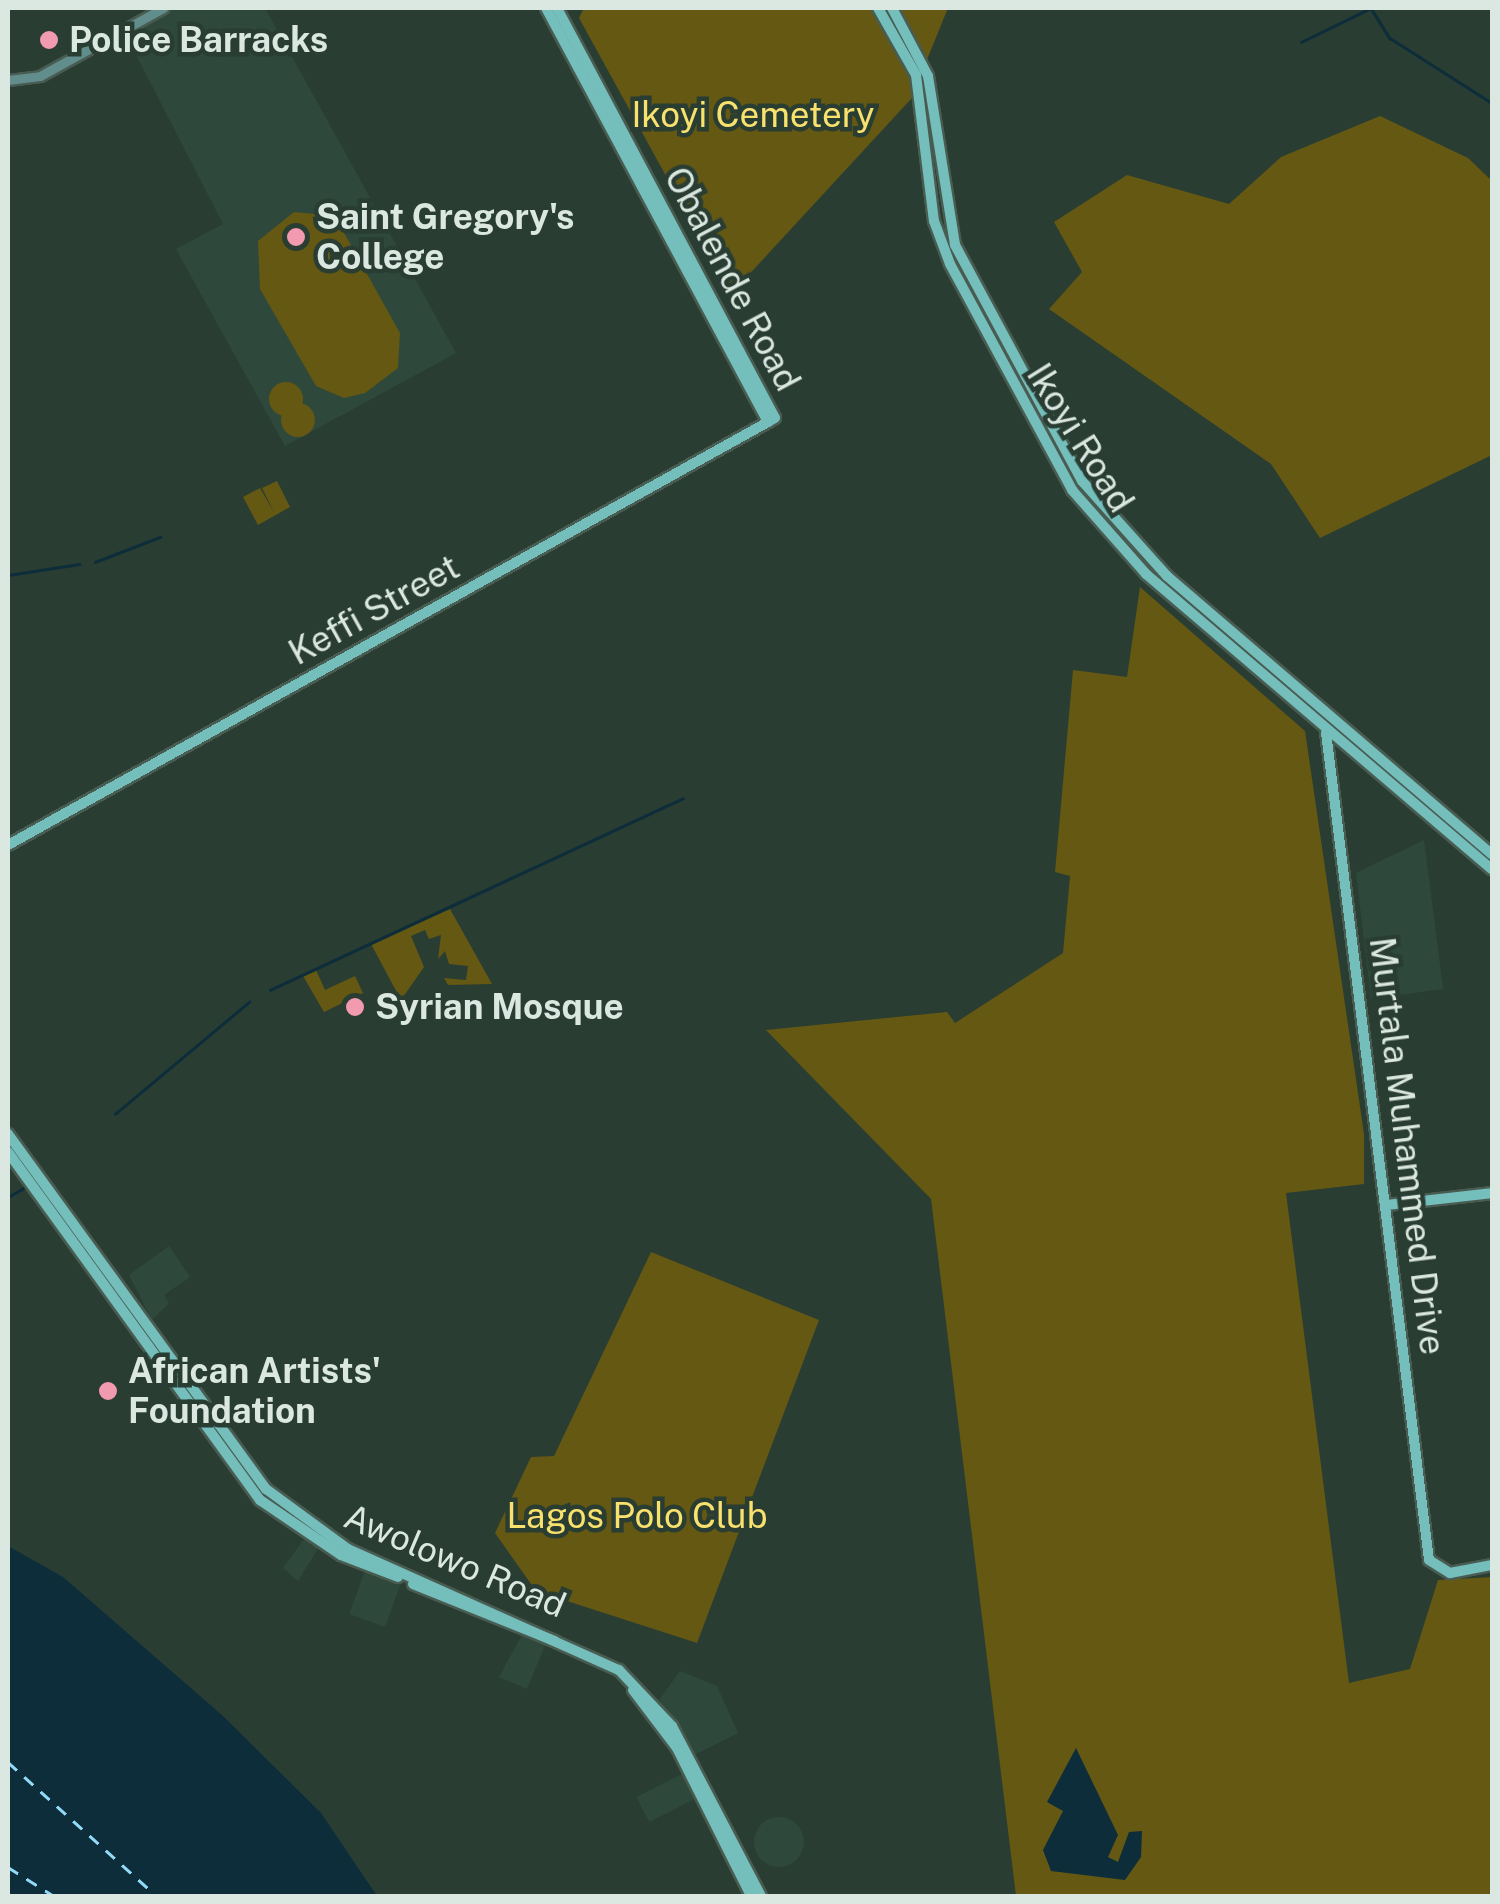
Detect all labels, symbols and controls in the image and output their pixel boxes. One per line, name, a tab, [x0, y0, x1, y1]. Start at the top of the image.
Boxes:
place label: Police Barracks	[69, 19, 328, 61]
marker: Police Barracks	[38, 29, 60, 51]
park label: Ikoyi Cemetery	[631, 94, 875, 136]
street label: Obalende Road	[655, 160, 809, 398]
place label: Saint Gregory's College	[316, 196, 574, 278]
marker: Saint Gregory's College	[285, 226, 307, 248]
street label: Ikoyi Road	[1018, 356, 1142, 520]
street label: Keffi Street	[282, 546, 466, 674]
street label: Murtala Muhammed Drive	[1361, 935, 1453, 1357]
place label: Syrian Mosque	[375, 986, 624, 1028]
marker: Syrian Mosque	[344, 996, 366, 1018]
place label: African Artists' Foundation	[128, 1350, 381, 1432]
marker: African Artists' Foundation	[97, 1380, 119, 1402]
street label: Awolowo Road	[338, 1495, 572, 1627]
park label: Lagos Polo Club	[506, 1495, 768, 1537]

